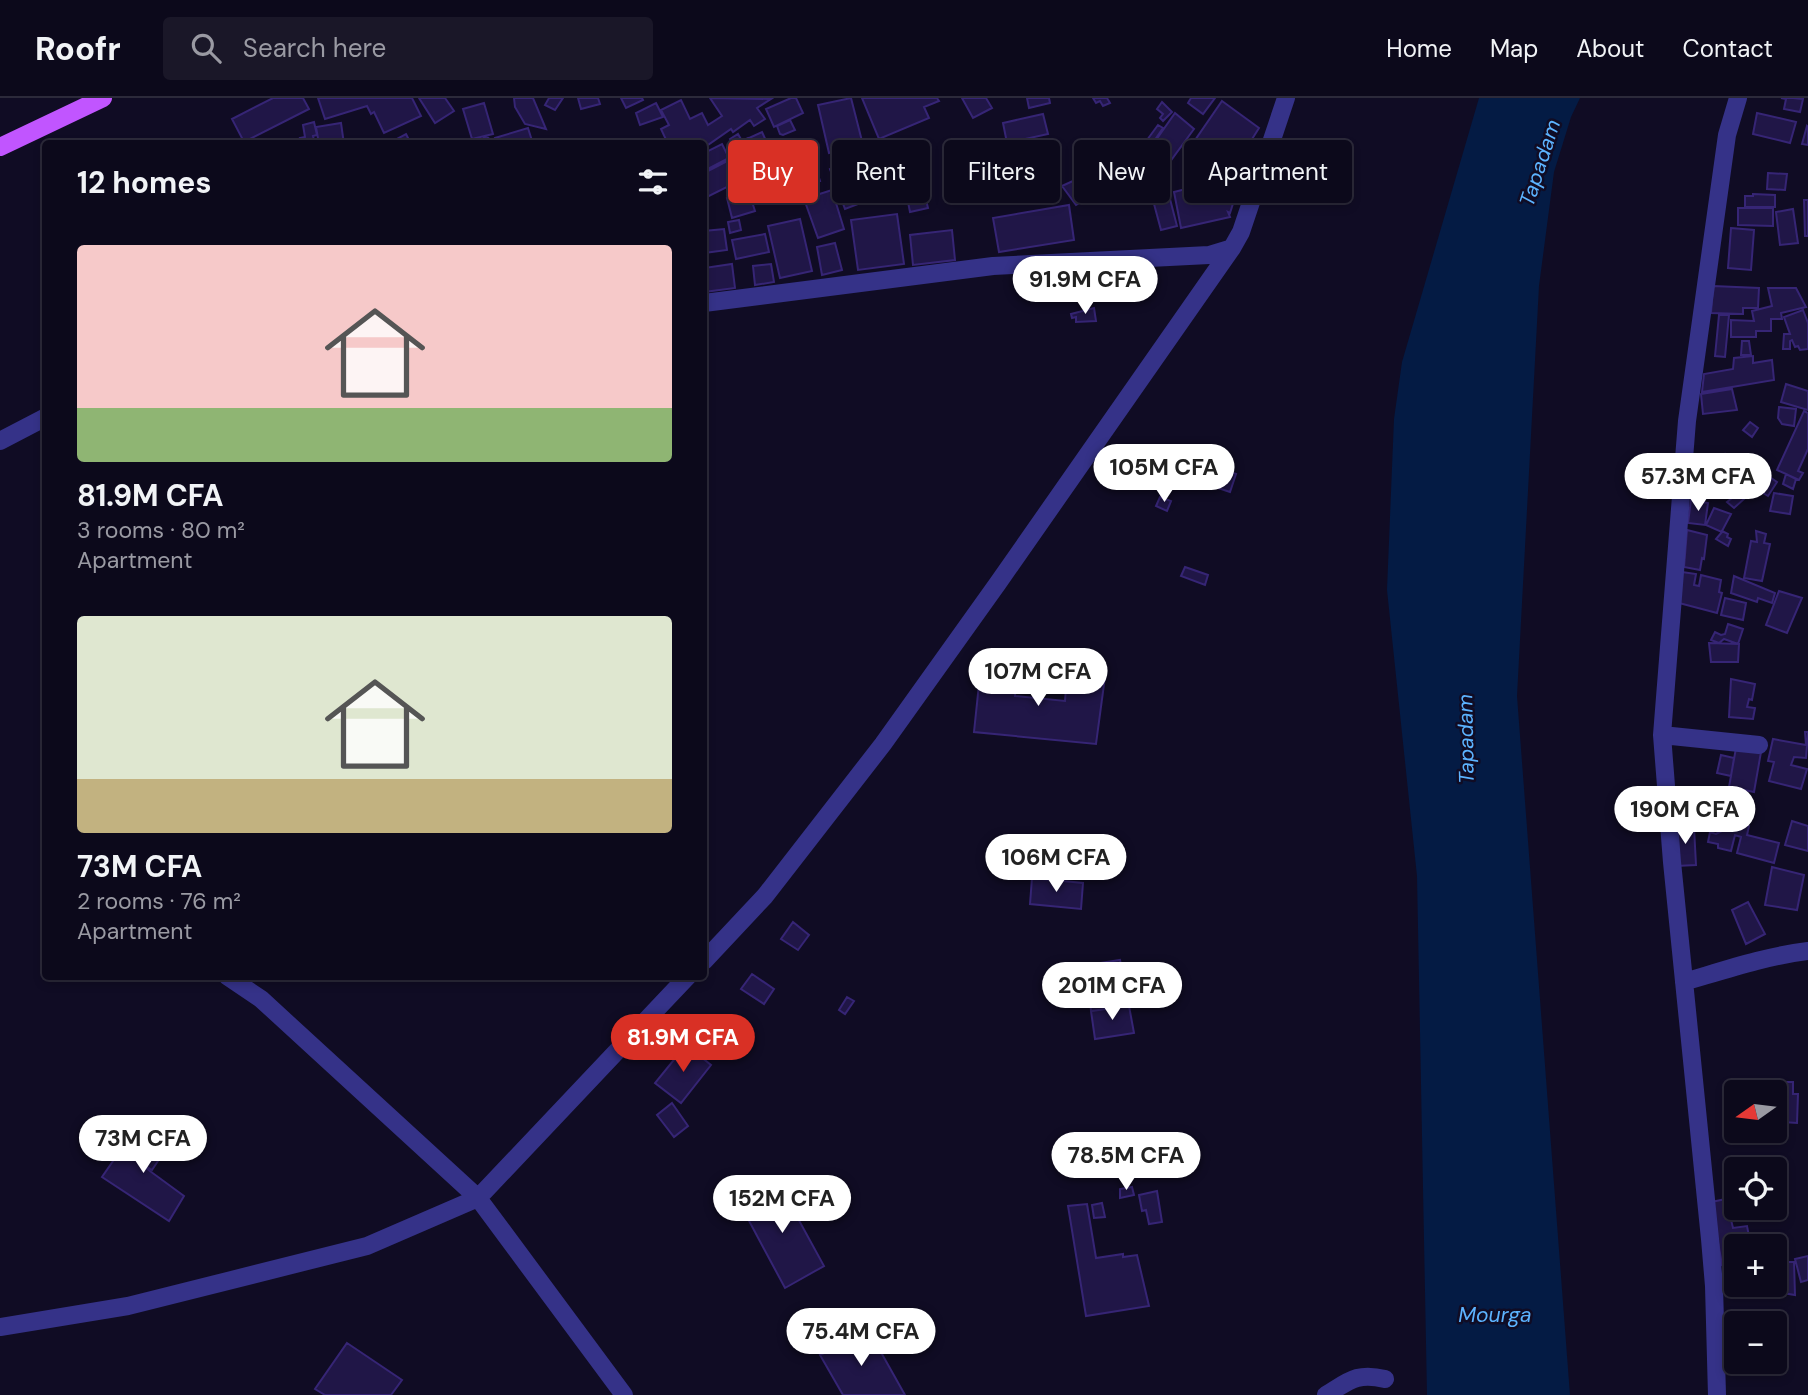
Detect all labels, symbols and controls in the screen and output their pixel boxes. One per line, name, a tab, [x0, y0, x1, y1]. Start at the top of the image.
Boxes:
search box	[163, 17, 653, 80]
text: Roofr	[35, 27, 121, 70]
icon: search	[187, 29, 225, 67]
text: Search here	[243, 31, 386, 65]
text: Home	[1386, 33, 1452, 64]
text: Map	[1490, 33, 1538, 64]
text: About	[1576, 33, 1645, 64]
text: Contact	[1683, 33, 1773, 64]
water label: Tapadam	[1513, 116, 1567, 210]
chip: Buy	[728, 140, 818, 203]
chip: Rent	[832, 140, 930, 203]
chip: Filters	[944, 140, 1060, 203]
chip: New	[1074, 140, 1170, 203]
chip: Apartment	[1184, 140, 1352, 203]
text: 12 homes	[77, 163, 211, 202]
icon: filters	[634, 163, 672, 201]
pin: 91.9M CFA	[1005, 256, 1165, 316]
text: 91.9M CFA	[1029, 264, 1141, 294]
icon: home	[312, 290, 438, 416]
pin: 105M CFA	[1092, 444, 1236, 504]
text: 105M CFA	[1110, 452, 1218, 482]
pin: 57.3M CFA	[1618, 454, 1778, 513]
text: 57.3M CFA	[1641, 461, 1755, 491]
text: 81.9M CFA	[77, 476, 223, 515]
text: 3 rooms · 80 m²	[77, 515, 245, 545]
text: Apartment	[77, 545, 192, 575]
pin: 107M CFA	[966, 648, 1110, 708]
text: 107M CFA	[985, 656, 1091, 686]
icon: home	[312, 661, 438, 787]
water label: Tapadam	[1451, 694, 1481, 784]
pin: 190M CFA	[1613, 786, 1757, 846]
text: 190M CFA	[1630, 794, 1740, 824]
pin: 106M CFA	[984, 834, 1128, 894]
text: 106M CFA	[1001, 842, 1111, 872]
text: 73M CFA	[77, 847, 202, 886]
text: 2 rooms · 76 m²	[77, 886, 241, 916]
text: Apartment	[77, 916, 192, 946]
pin: 201M CFA	[1040, 962, 1184, 1022]
text: 201M CFA	[1058, 970, 1166, 1000]
pin: 81.9M CFA	[603, 1014, 763, 1074]
text: 81.9M CFA	[627, 1022, 739, 1052]
north arrow	[1724, 1080, 1787, 1143]
map controls	[1724, 1080, 1787, 1374]
pin: 73M CFA	[78, 1116, 208, 1175]
text: 73M CFA	[95, 1123, 191, 1153]
pin: 78.5M CFA	[1046, 1132, 1206, 1192]
text: 78.5M CFA	[1068, 1140, 1184, 1170]
button: locate	[1724, 1157, 1787, 1220]
pin: 152M CFA	[710, 1176, 854, 1235]
text: 152M CFA	[729, 1183, 835, 1213]
button: +	[1724, 1234, 1787, 1297]
water label: Mourga	[1458, 1301, 1532, 1329]
pin: 75.4M CFA	[781, 1308, 941, 1368]
button: −	[1724, 1311, 1787, 1374]
text: 75.4M CFA	[803, 1316, 919, 1346]

